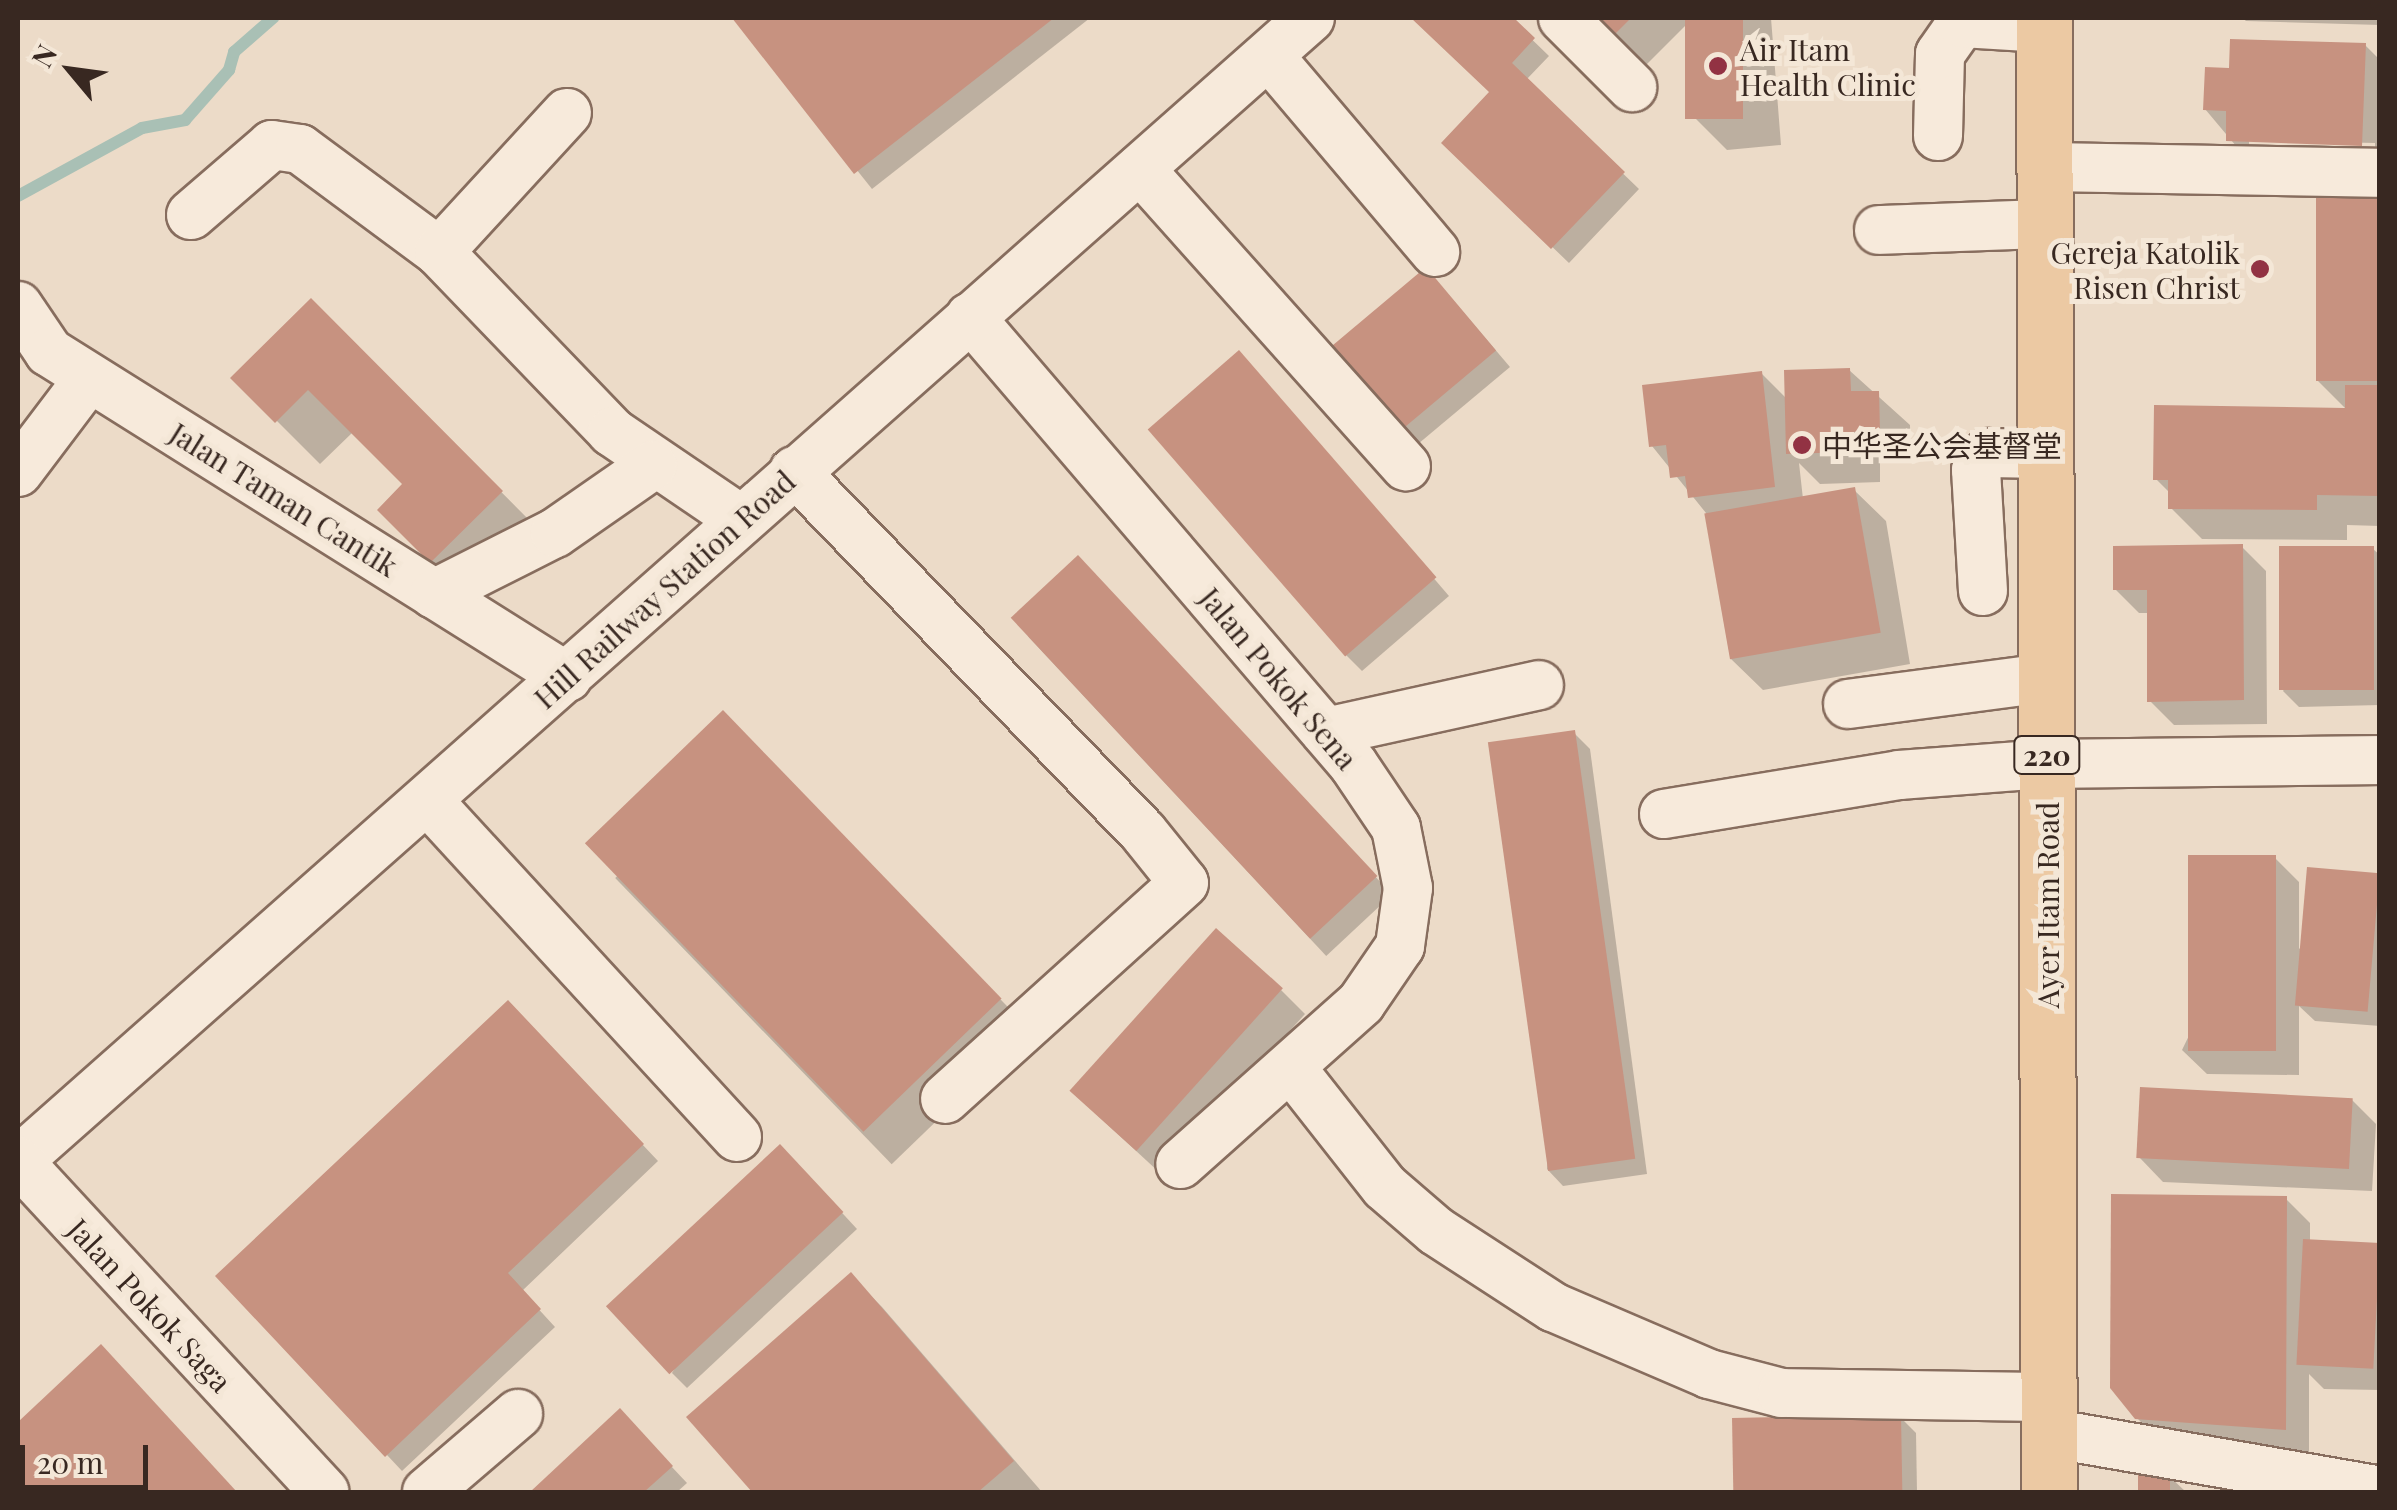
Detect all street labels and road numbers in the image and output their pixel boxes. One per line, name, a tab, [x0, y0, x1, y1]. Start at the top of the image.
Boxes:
street label: Jalan Taman Cantik	[163, 414, 405, 584]
street label: Hill Railway Station Road	[526, 462, 802, 716]
street label: Jalan Pokok Sena	[1192, 580, 1366, 776]
road number: 220	[2012, 732, 2082, 778]
street label: Ayer Itam Road	[2029, 801, 2065, 1009]
street label: Jalan Pokok Saga	[61, 1211, 239, 1399]

